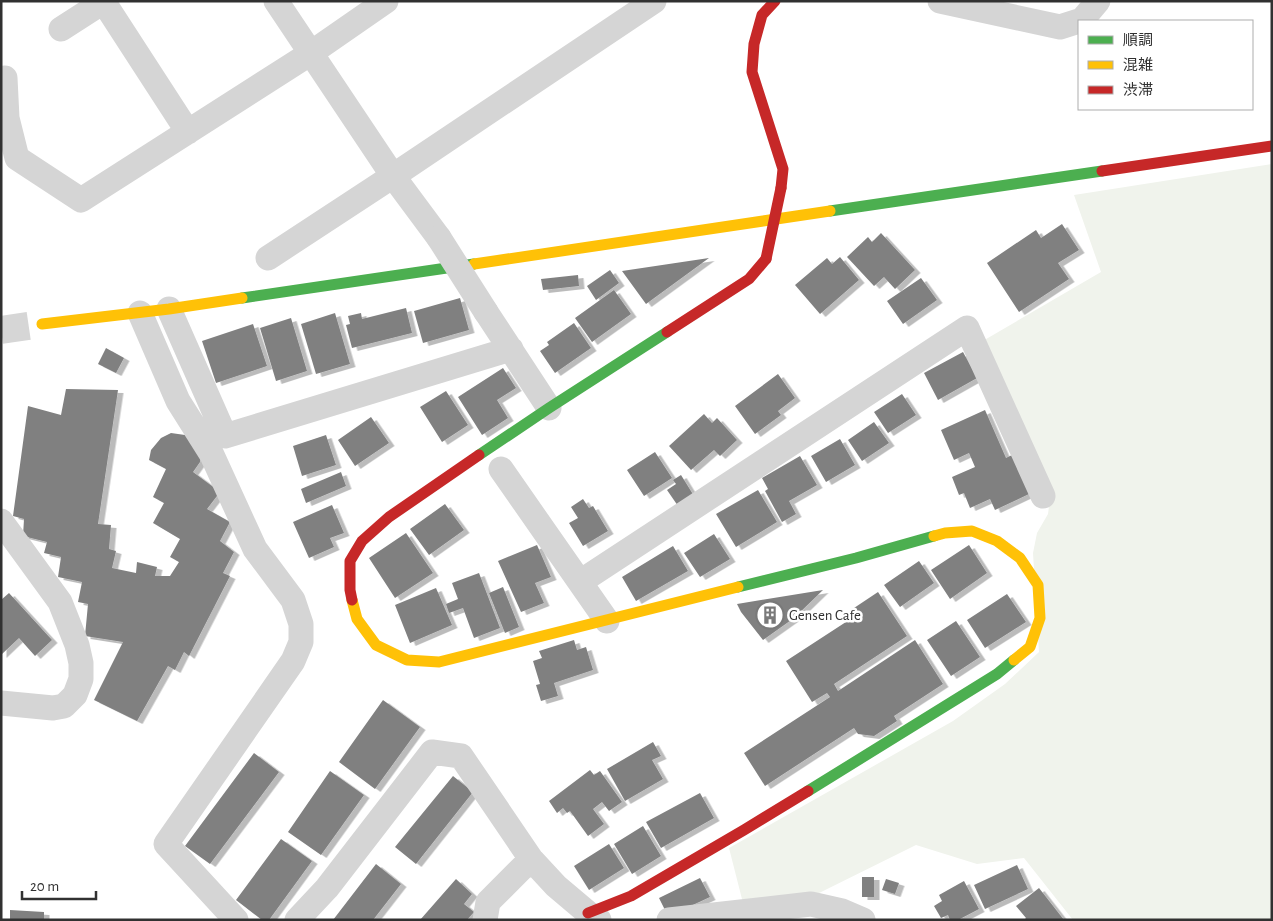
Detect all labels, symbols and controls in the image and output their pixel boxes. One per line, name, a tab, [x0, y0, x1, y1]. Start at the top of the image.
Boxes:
legend	[1078, 20, 1253, 110]
text: 順調	[1123, 33, 1153, 48]
text: 混雑	[1123, 57, 1153, 73]
text: 渋滞	[1123, 82, 1153, 98]
building icon: Gensen Cafe	[755, 600, 785, 630]
place label: Gensen Cafe	[789, 608, 861, 623]
scale bar	[22, 868, 96, 900]
text: 20 m	[30, 879, 59, 894]

